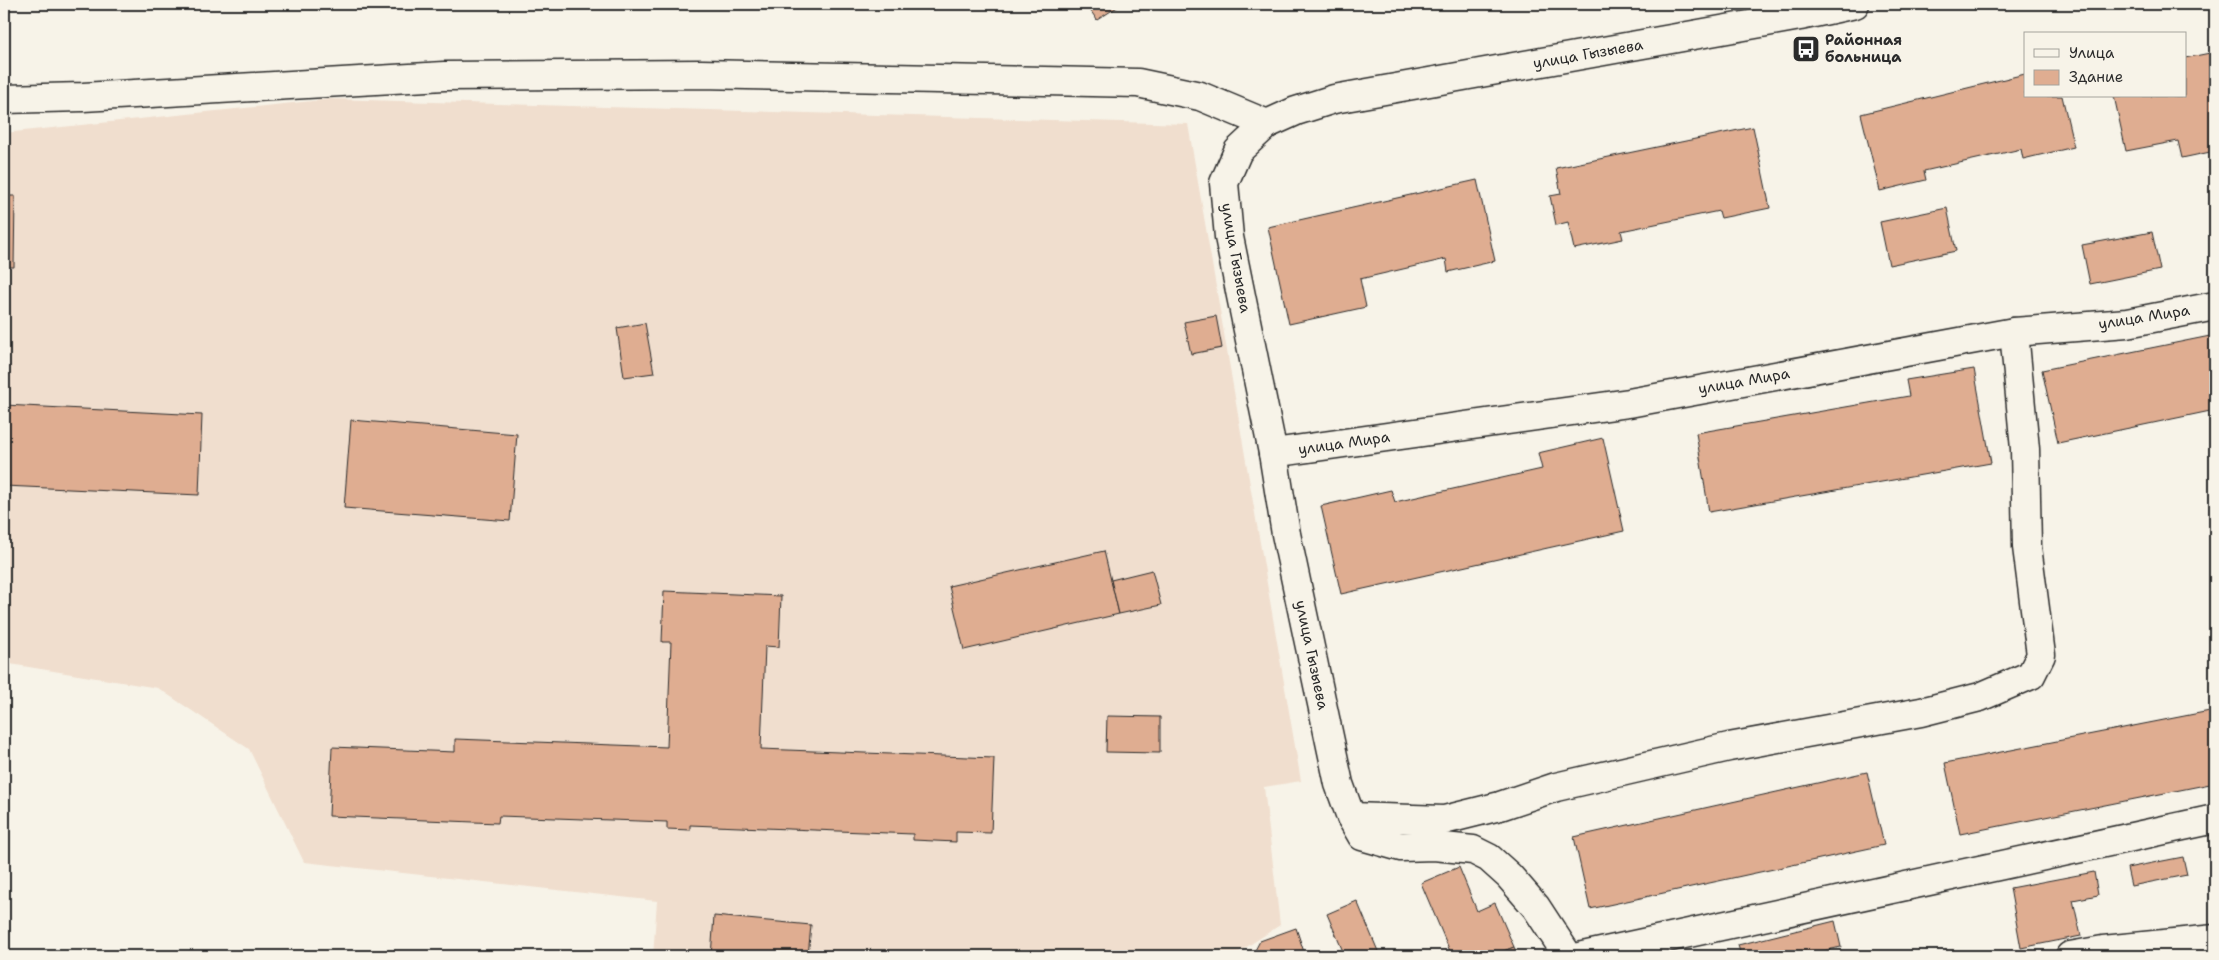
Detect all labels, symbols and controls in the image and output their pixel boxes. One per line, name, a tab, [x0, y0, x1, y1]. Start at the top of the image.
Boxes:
place label: Районная больница	[1825, 30, 1902, 67]
legend	[2024, 32, 2186, 98]
street label: улица Гызыева	[1531, 34, 1645, 74]
bus stop icon: Районная больница	[1791, 34, 1821, 64]
text: Улица	[2069, 43, 2115, 63]
text: Здание	[2069, 67, 2123, 87]
street label: улица Гызыева	[1216, 201, 1256, 315]
street label: улица Мира	[2097, 300, 2192, 334]
street label: улица Мира	[1697, 363, 1792, 399]
street label: улица Мира	[1297, 427, 1392, 459]
street label: улица Гызыева	[1291, 598, 1334, 712]

